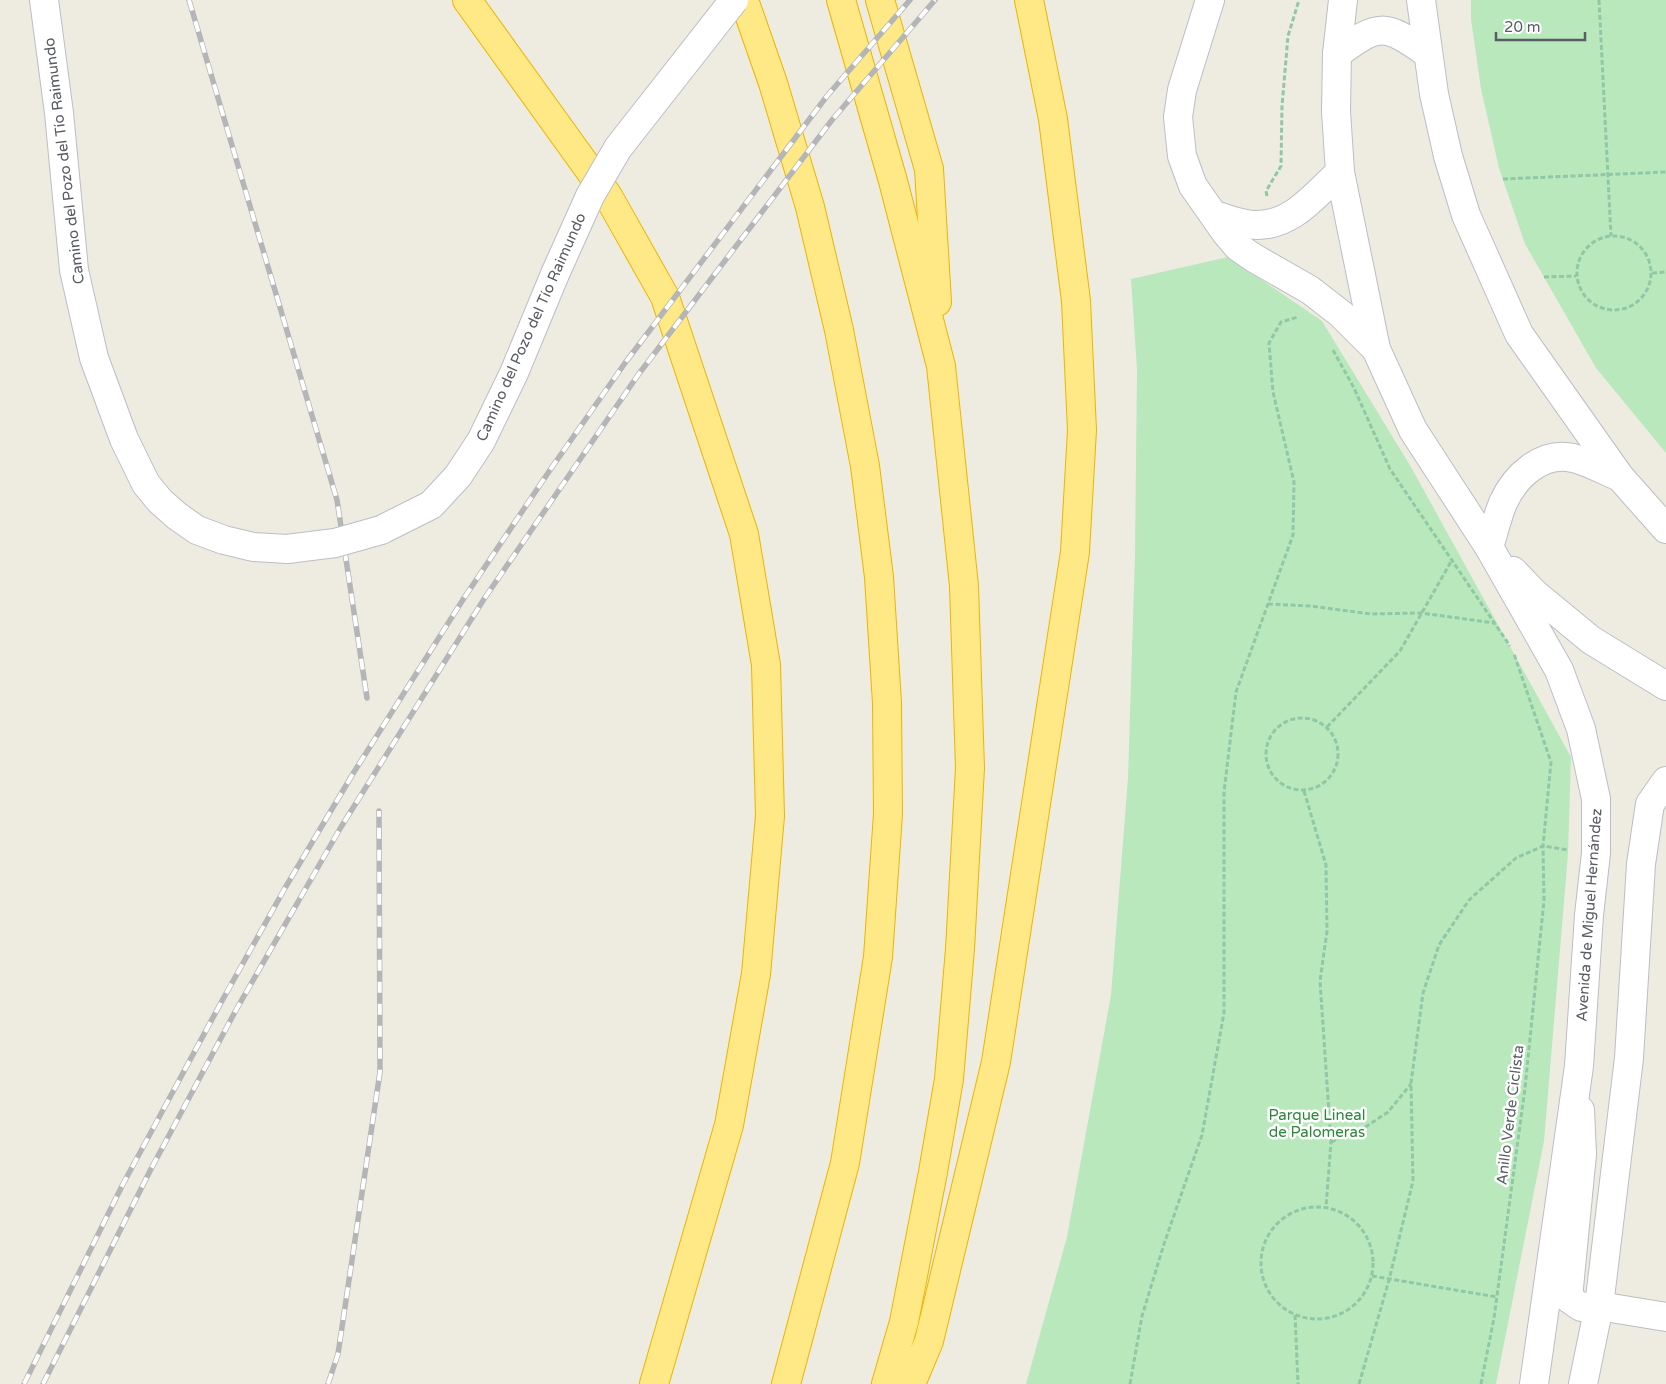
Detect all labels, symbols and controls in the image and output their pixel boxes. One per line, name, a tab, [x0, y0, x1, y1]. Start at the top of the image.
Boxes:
scale bar	[1496, 10, 1585, 42]
text: 20 m	[1504, 18, 1541, 36]
street label: Camino del Pozo del Tío Raimundo	[40, 37, 88, 285]
street label: Camino del Pozo del Tío Raimundo	[472, 210, 590, 444]
street label: Avenida de Miguel Hernández	[1573, 808, 1605, 1022]
street label: Anillo Verde Ciclista	[1492, 1044, 1528, 1186]
park label: Parque Lineal de Palomeras	[1269, 1106, 1365, 1141]

